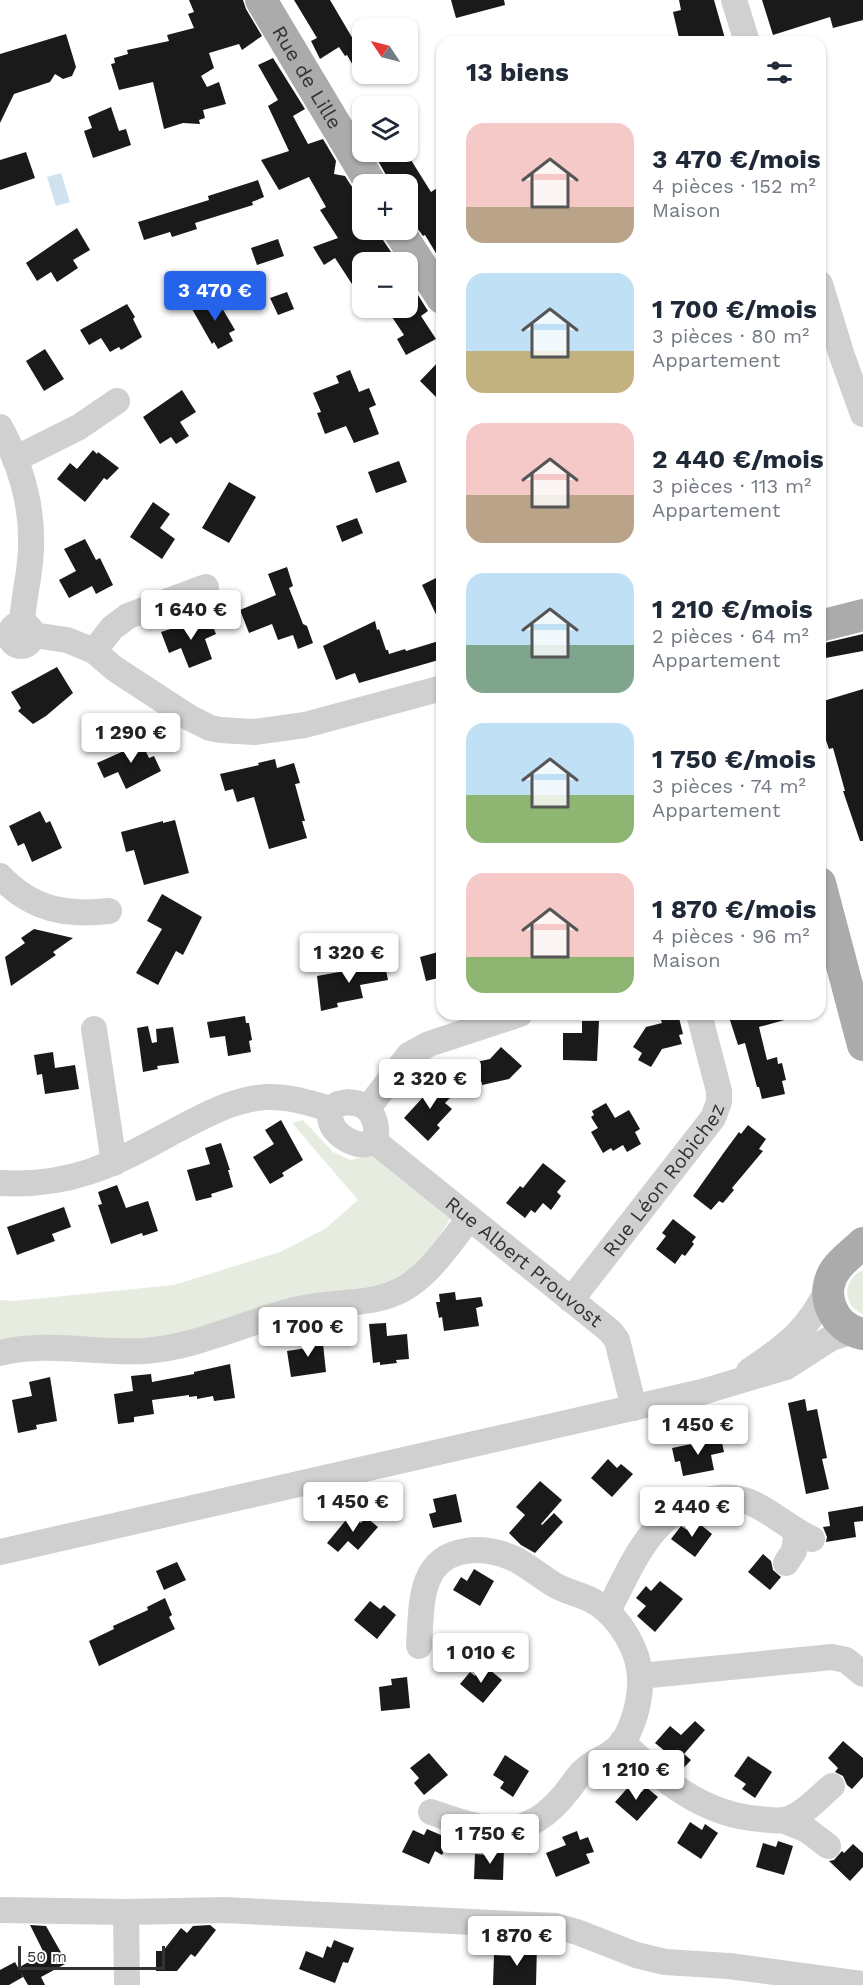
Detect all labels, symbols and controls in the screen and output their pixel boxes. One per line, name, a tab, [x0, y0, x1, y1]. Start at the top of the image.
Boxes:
north arrow	[352, 18, 418, 84]
map controls	[352, 18, 418, 318]
street label: Rue de Lille	[267, 21, 347, 133]
icon: filters	[763, 56, 796, 89]
text: 13 biens	[466, 57, 569, 87]
button: layers	[352, 96, 418, 162]
text: 3 470 €/mois	[652, 144, 821, 174]
icon: home	[514, 147, 586, 219]
button: +	[352, 174, 418, 240]
text: 4 pièces · 152 m²	[652, 174, 816, 198]
text: Maison	[652, 198, 721, 222]
button: −	[352, 252, 418, 318]
pin: 3 470 €	[160, 271, 270, 322]
text: 3 470 €	[178, 278, 252, 302]
text: 1 700 €/mois	[652, 294, 817, 324]
icon: home	[514, 297, 586, 369]
text: 3 pièces · 80 m²	[652, 324, 809, 348]
text: Appartement	[652, 348, 780, 372]
text: 2 440 €/mois	[652, 444, 824, 474]
icon: home	[514, 447, 586, 519]
text: 3 pièces · 113 m²	[652, 474, 811, 498]
text: Appartement	[652, 498, 780, 522]
pin: 1 640 €	[136, 590, 246, 641]
text: 1 210 €/mois	[652, 594, 813, 624]
text: 1 640 €	[155, 597, 227, 621]
icon: home	[514, 597, 586, 669]
text: 2 pièces · 64 m²	[652, 624, 809, 648]
text: Appartement	[652, 648, 780, 672]
pin: 1 290 €	[76, 713, 186, 764]
text: 1 290 €	[95, 720, 167, 744]
text: 1 750 €/mois	[652, 744, 816, 774]
icon: home	[514, 747, 586, 819]
text: 3 pièces · 74 m²	[652, 774, 806, 798]
text: Appartement	[652, 798, 780, 822]
text: 1 870 €/mois	[652, 894, 816, 924]
icon: home	[514, 897, 586, 969]
text: 4 pièces · 96 m²	[652, 924, 810, 948]
pin: 1 320 €	[294, 933, 404, 984]
text: 1 320 €	[314, 940, 384, 964]
text: Maison	[652, 948, 721, 972]
pin: 2 320 €	[375, 1059, 485, 1110]
text: 2 320 €	[393, 1066, 467, 1090]
street label: Rue Léon Robichez	[598, 1100, 729, 1261]
street label: Rue Albert Prouvost	[441, 1191, 608, 1333]
pin: 1 700 €	[253, 1307, 363, 1358]
text: 1 700 €	[273, 1314, 343, 1338]
pin: 1 450 €	[643, 1405, 753, 1456]
text: 1 450 €	[662, 1412, 734, 1436]
pin: 1 450 €	[298, 1482, 408, 1533]
pin: 2 440 €	[637, 1487, 747, 1538]
text: 1 450 €	[317, 1489, 389, 1513]
text: 2 440 €	[654, 1494, 730, 1518]
pin: 1 010 €	[426, 1633, 536, 1684]
text: 1 010 €	[447, 1640, 515, 1664]
pin: 1 210 €	[581, 1750, 691, 1801]
text: 1 210 €	[602, 1757, 670, 1781]
pin: 1 750 €	[435, 1814, 545, 1865]
text: 1 750 €	[455, 1821, 525, 1845]
pin: 1 870 €	[462, 1916, 572, 1967]
text: 1 870 €	[482, 1923, 552, 1947]
scale bar	[18, 1943, 165, 1970]
text: 50 m	[27, 1947, 67, 1966]

